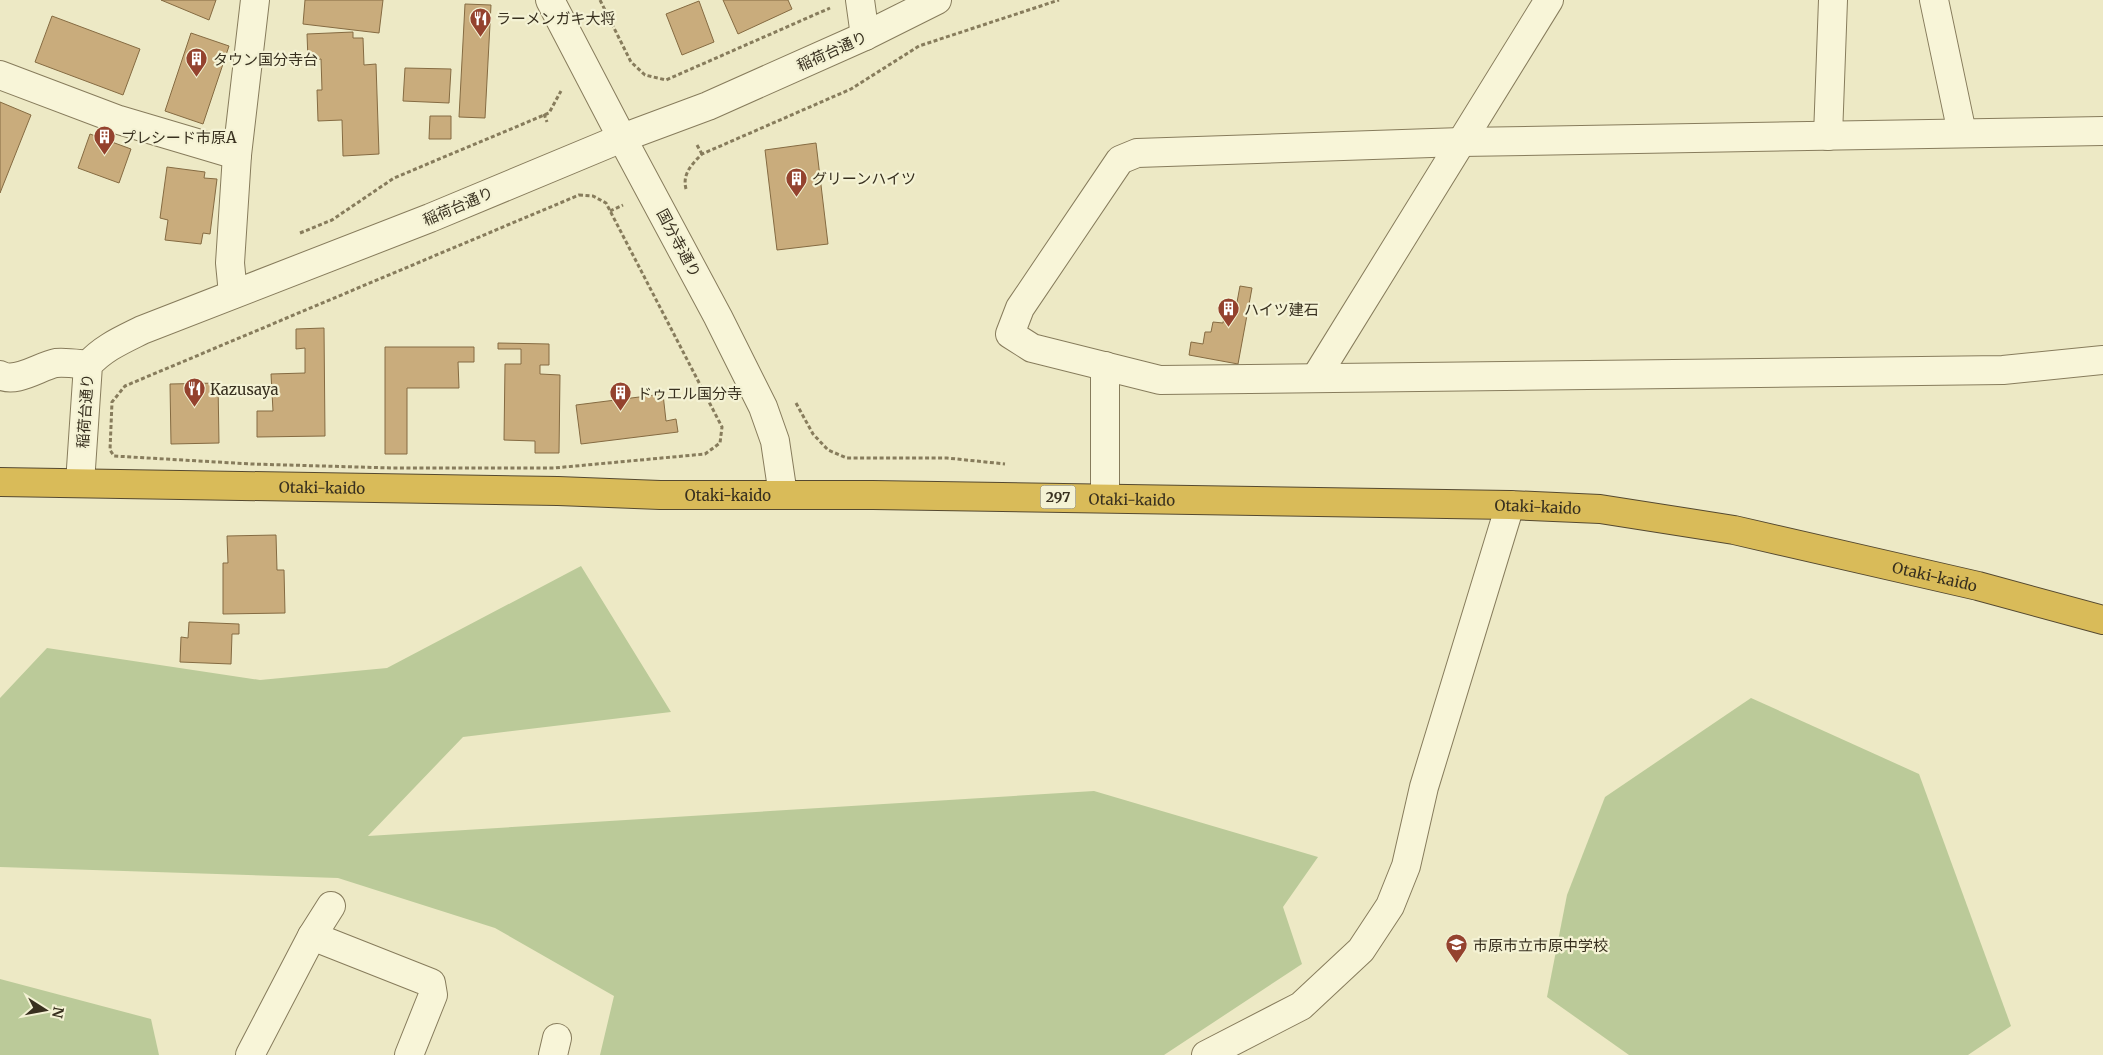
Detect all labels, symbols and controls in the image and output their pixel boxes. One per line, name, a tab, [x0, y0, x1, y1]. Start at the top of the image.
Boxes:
restaurant icon: ラーメンガキ大将	[468, 6, 492, 37]
place label: ラーメンガキ大将	[496, 9, 615, 28]
street label: 稲荷台通り	[794, 27, 870, 75]
building icon: タウン国分寺台	[185, 47, 209, 78]
place label: タウン国分寺台	[213, 50, 318, 69]
building icon: プレシード市原A	[93, 125, 117, 156]
place label: プレシード市原A	[121, 128, 237, 147]
building icon: グリーンハイツ	[784, 166, 808, 197]
place label: グリーンハイツ	[812, 169, 916, 188]
street label: 稲荷台通り	[420, 183, 496, 229]
street label: 国分寺通り	[653, 205, 705, 281]
building icon: ハイツ建石	[1216, 297, 1240, 328]
place label: ハイツ建石	[1244, 300, 1319, 319]
street label: 稲荷台通り	[73, 373, 97, 449]
restaurant icon: Kazusaya	[182, 377, 206, 408]
place label: Kazusaya	[210, 380, 278, 399]
building icon: ドゥエル国分寺	[609, 381, 633, 412]
place label: ドゥエル国分寺	[637, 384, 742, 403]
street label: Otaki-kaido	[279, 477, 366, 497]
street label: Otaki-kaido	[685, 486, 771, 505]
road number: 297	[1040, 486, 1076, 508]
street label: Otaki-kaido	[1088, 489, 1175, 509]
street label: Otaki-kaido	[1494, 495, 1582, 518]
street label: Otaki-kaido	[1891, 557, 1979, 595]
school or university icon: 市原市立市原中学校	[1445, 933, 1469, 964]
place label: 市原市立市原中学校	[1473, 936, 1608, 955]
north arrow	[20, 985, 70, 1035]
text: N	[48, 1005, 68, 1020]

